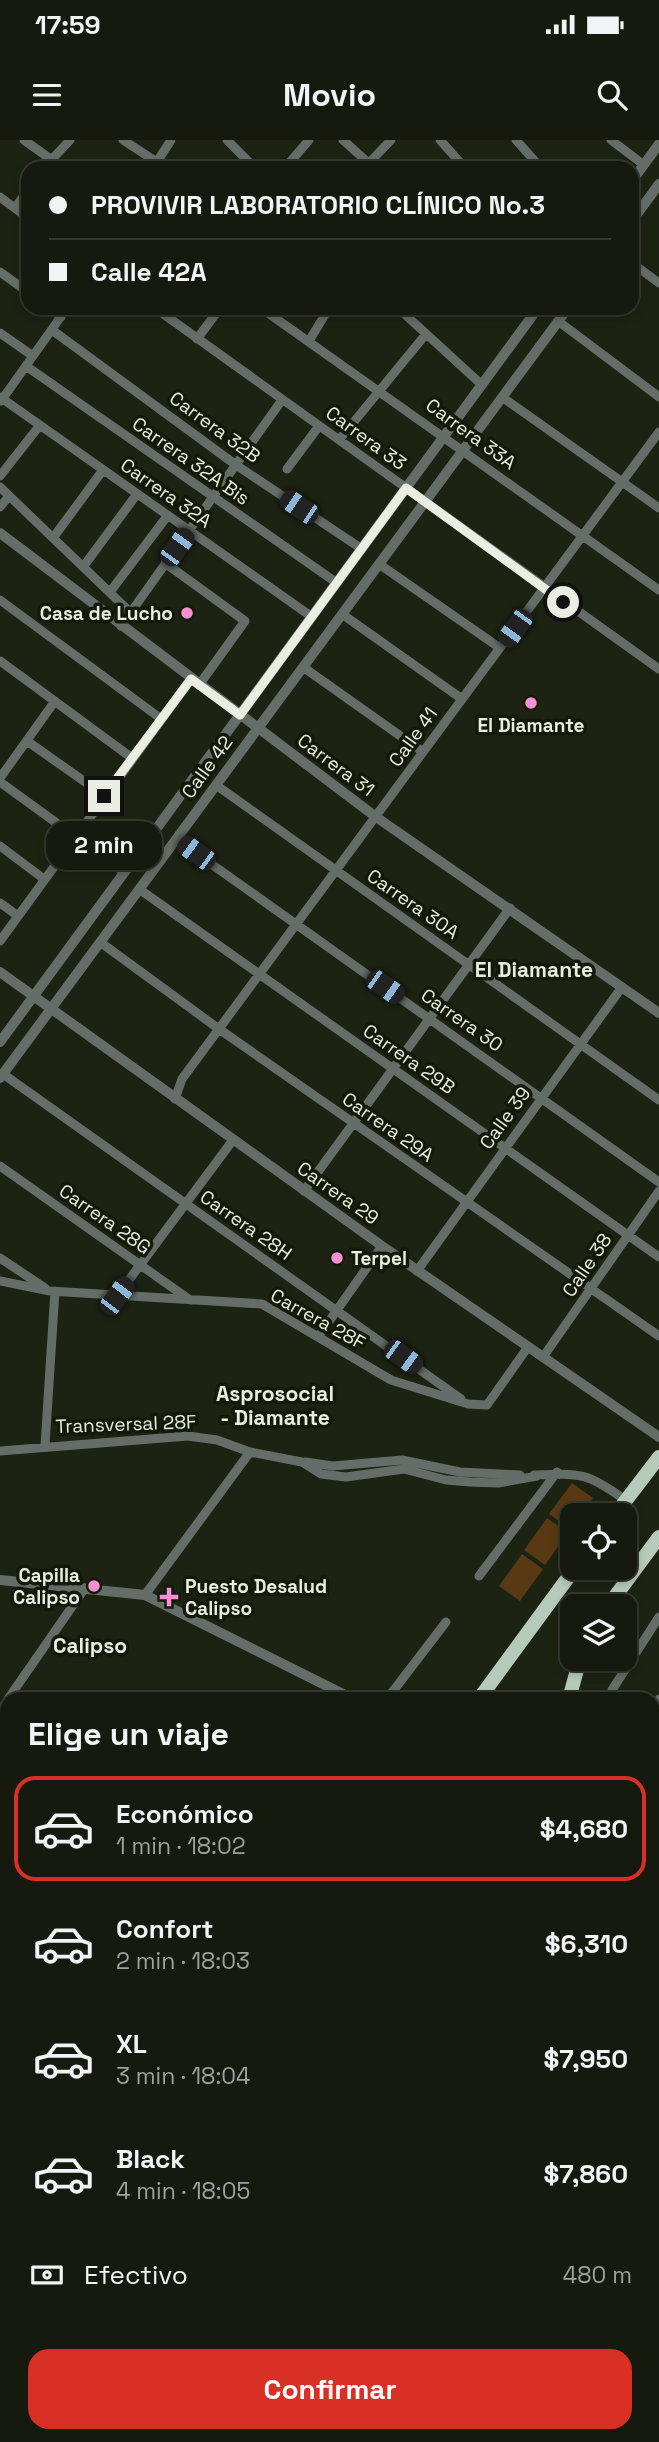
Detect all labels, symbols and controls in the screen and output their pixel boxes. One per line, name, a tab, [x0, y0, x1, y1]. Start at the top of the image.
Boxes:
text: 17:59	[35, 8, 101, 42]
text: Movio	[283, 75, 376, 115]
icon: menu	[28, 76, 66, 114]
icon: search	[593, 76, 631, 114]
text: PROVIVIR LABORATORIO CLÍNICO No.3	[91, 188, 545, 222]
text: Calle 42A	[91, 255, 207, 289]
street label: Carrera 32B	[165, 386, 265, 468]
street label: Carrera 33A	[421, 393, 521, 475]
street label: Carrera 33	[321, 400, 411, 476]
street label: Carrera 32A Bis	[128, 412, 254, 510]
street label: Carrera 32A	[116, 453, 216, 533]
car	[276, 487, 323, 527]
car	[157, 524, 198, 570]
route start	[547, 586, 579, 618]
place label: Casa de Lucho	[40, 601, 173, 626]
marker: Casa de Lucho	[179, 605, 195, 621]
car	[495, 605, 536, 651]
marker: El Diamante	[523, 695, 539, 711]
street label: Calle 41	[383, 702, 443, 772]
place label: El Diamante	[477, 713, 585, 738]
street label: Carrera 31	[292, 728, 380, 802]
street label: Calle 42	[176, 731, 238, 803]
route end	[88, 780, 120, 812]
callout: 2 min	[46, 820, 162, 870]
text: 2 min	[74, 830, 134, 860]
car	[173, 832, 220, 874]
street label: Carrera 30A	[362, 863, 464, 945]
district label: El Diamante	[475, 956, 593, 983]
car	[362, 966, 409, 1008]
street label: Carrera 30	[416, 983, 508, 1057]
street label: Carrera 29B	[358, 1018, 460, 1100]
street label: Calle 39	[474, 1082, 536, 1154]
street label: Carrera 29A	[337, 1086, 439, 1168]
street label: Carrera 29	[292, 1156, 384, 1230]
street label: Carrera 28G	[54, 1178, 156, 1260]
street label: Carrera 28H	[195, 1184, 297, 1266]
street label: Calle 38	[557, 1228, 617, 1302]
place label: Terpel	[351, 1246, 407, 1271]
marker: Terpel	[329, 1250, 345, 1266]
car	[96, 1273, 139, 1319]
street label: Carrera 28F	[266, 1283, 370, 1355]
car	[380, 1336, 427, 1378]
district label: Asprosocial - Diamante	[216, 1380, 334, 1431]
street label: Transversal 28F	[55, 1409, 197, 1439]
map controls	[560, 1503, 637, 1671]
button: locate	[560, 1503, 637, 1580]
place label: Capilla Calipso	[13, 1563, 80, 1610]
place label: Puesto Desalud Calipso	[185, 1574, 327, 1621]
marker: Capilla Calipso	[86, 1578, 102, 1594]
marker: Puesto Desalud Calipso	[159, 1587, 179, 1607]
button: layers	[560, 1594, 637, 1671]
district label: Calipso	[53, 1632, 127, 1659]
text: Elige un viaje	[28, 1714, 229, 1754]
icon: car	[32, 1797, 95, 1860]
text: Económico	[116, 1797, 254, 1831]
text: $4,680	[540, 1812, 628, 1846]
text: 1 min · 18:02	[116, 1831, 246, 1861]
icon: car	[32, 1912, 95, 1975]
text: Confort	[116, 1912, 213, 1946]
text: $6,310	[545, 1927, 628, 1961]
text: 2 min · 18:03	[116, 1946, 250, 1976]
icon: car	[32, 2027, 95, 2090]
text: XL	[116, 2027, 147, 2061]
text: $7,950	[543, 2042, 628, 2076]
text: 3 min · 18:04	[116, 2061, 250, 2091]
icon: car	[32, 2142, 95, 2205]
text: Black	[116, 2142, 185, 2176]
text: $7,860	[543, 2157, 628, 2191]
text: 4 min · 18:05	[116, 2176, 250, 2206]
icon: cash	[28, 2256, 66, 2294]
text: Efectivo	[84, 2258, 188, 2292]
text: 480 m	[563, 2260, 632, 2290]
button: Confirmar	[28, 2349, 632, 2429]

